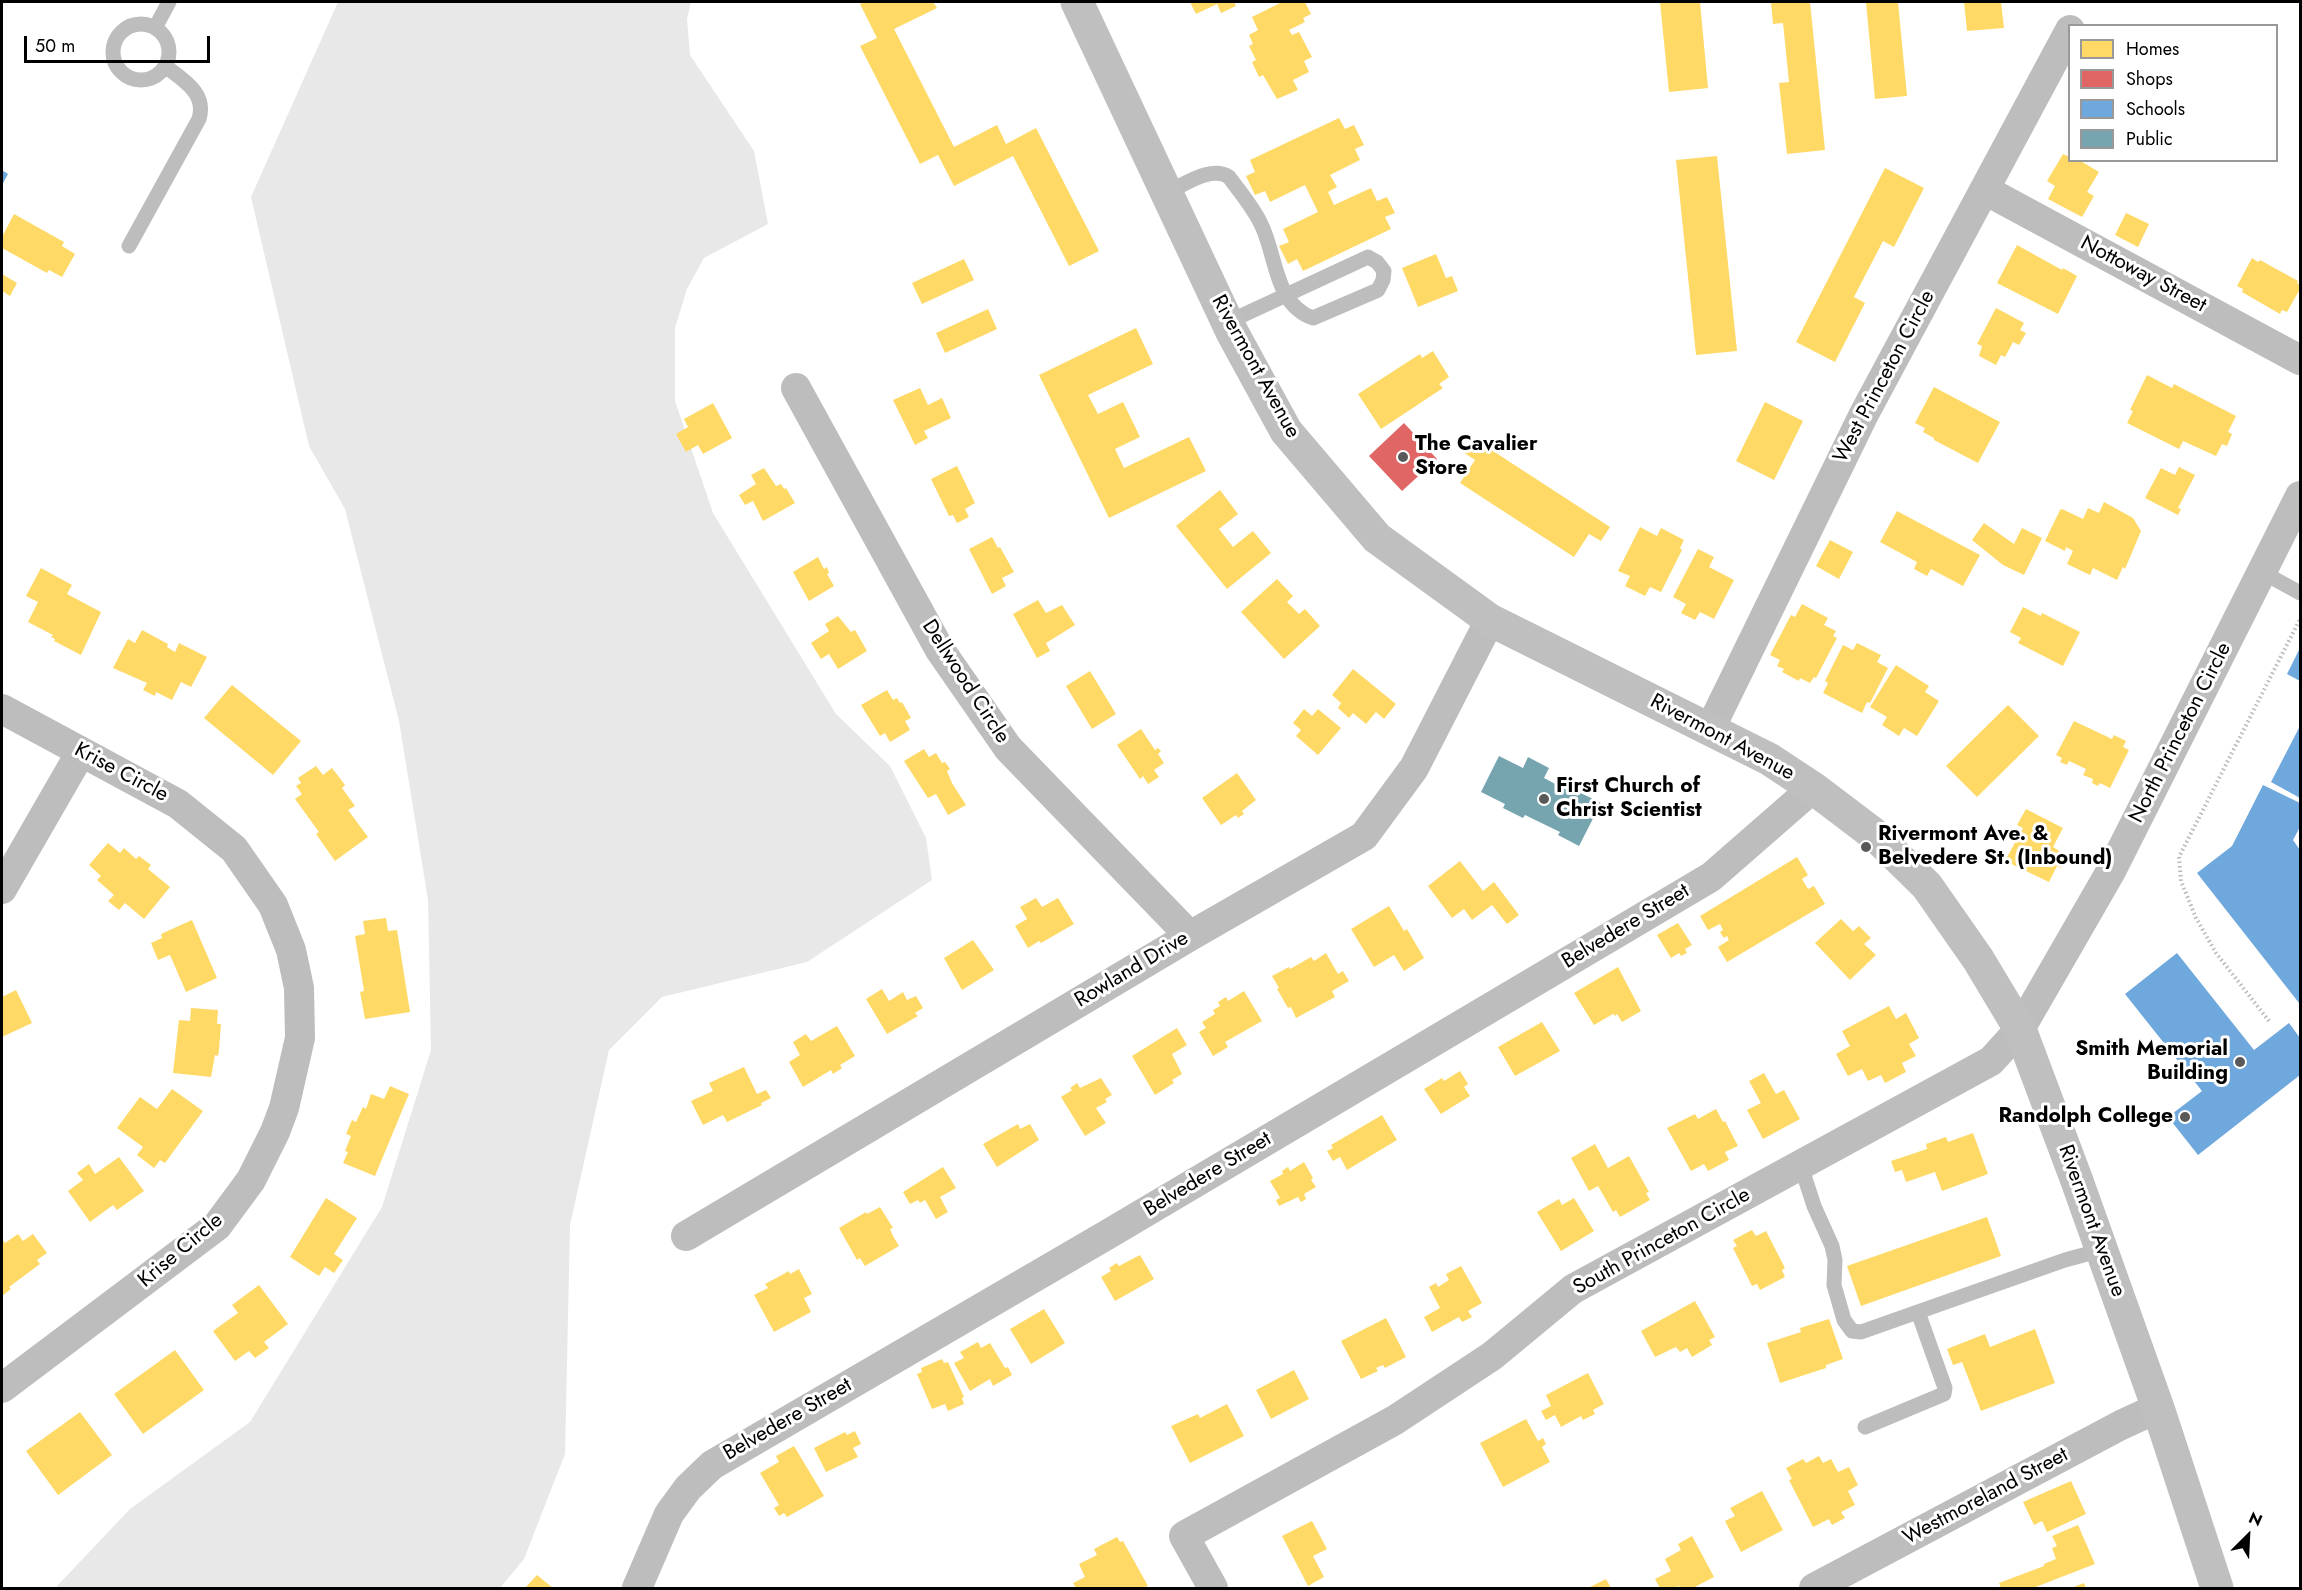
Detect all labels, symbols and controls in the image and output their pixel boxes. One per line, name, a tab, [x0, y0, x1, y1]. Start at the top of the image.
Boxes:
scale bar	[27, 24, 213, 62]
legend	[2068, 24, 2278, 162]
text: 50 m	[35, 33, 75, 59]
text: Homes	[2126, 36, 2179, 62]
text: Shops	[2126, 66, 2173, 92]
text: Schools	[2126, 96, 2185, 122]
text: Public	[2126, 126, 2173, 152]
street label: Nottoway Street	[2076, 231, 2210, 319]
street label: West Princeton Circle	[1829, 286, 1941, 468]
street label: Rivermont Avenue	[1205, 291, 1305, 443]
place label: The Cavalier Store	[1415, 432, 1538, 482]
marker: The Cavalier Store	[1396, 450, 1410, 464]
street label: Dellwood Circle	[916, 615, 1014, 749]
street label: North Princeton Circle	[2125, 639, 2237, 827]
street label: Rivermont Avenue	[1646, 689, 1798, 787]
street label: Krise Circle	[70, 738, 172, 808]
place label: First Church of Christ Scientist	[1556, 774, 1702, 824]
marker: First Church of Christ Scientist	[1537, 792, 1551, 806]
place label: Rivermont Ave. & Belvedere St. (Inbound)	[1878, 822, 2113, 872]
marker: Rivermont Ave. & Belvedere St. (Inbound)	[1859, 840, 1873, 854]
street label: Belvedere Street	[1558, 879, 1694, 975]
street label: Rowland Drive	[1071, 926, 1193, 1014]
place label: Smith Memorial Building	[2075, 1037, 2228, 1087]
marker: Smith Memorial Building	[2233, 1055, 2247, 1069]
place label: Randolph College	[1998, 1104, 2173, 1130]
marker: Randolph College	[2178, 1110, 2192, 1124]
street label: Belvedere Street	[1140, 1127, 1276, 1223]
street label: Rivermont Avenue	[2052, 1142, 2130, 1300]
street label: South Princeton Circle	[1569, 1183, 1755, 1301]
street label: Krise Circle	[134, 1208, 228, 1294]
street label: Belvedere Street	[719, 1373, 857, 1467]
street label: Westmoreland Street	[1899, 1443, 2073, 1551]
north arrow	[2218, 1506, 2278, 1566]
text: N	[2245, 1506, 2266, 1532]

